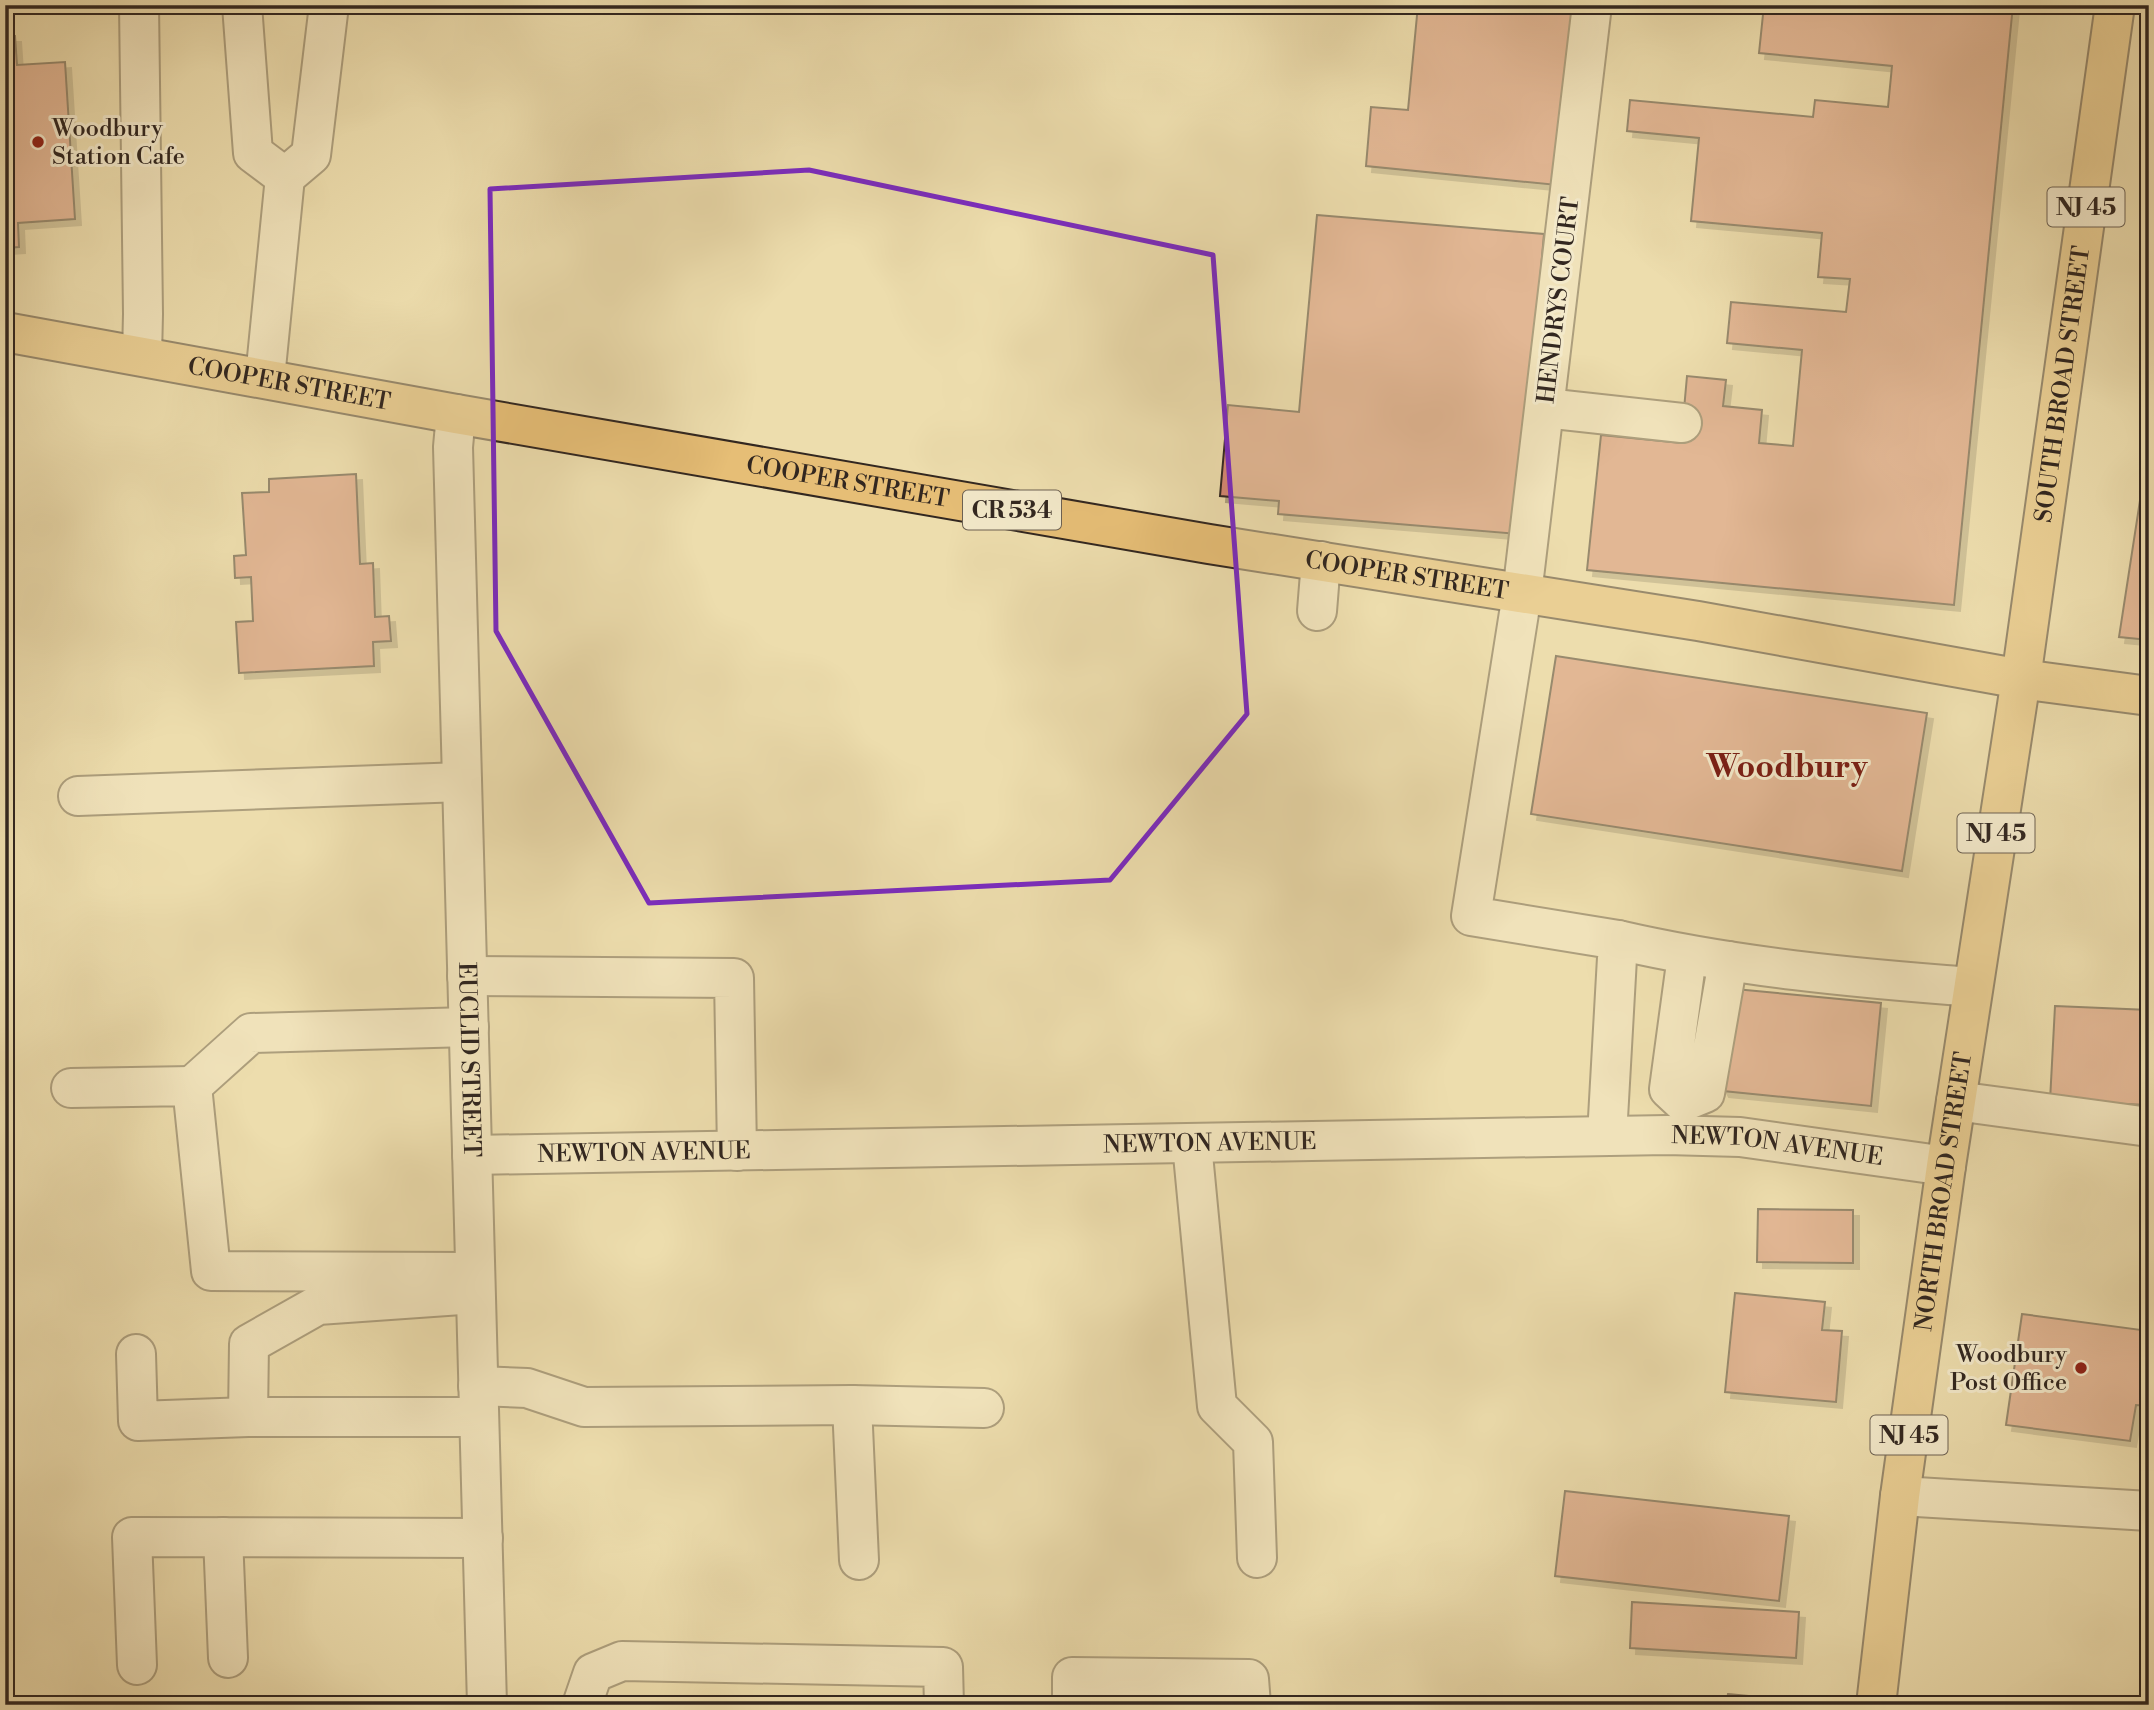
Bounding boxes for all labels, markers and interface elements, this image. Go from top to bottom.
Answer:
place label: Woodbury Station Cafe [51,114,185,172]
marker: Woodbury Station Cafe [30,134,46,150]
road number: NJ 45 [2048,188,2124,227]
street label: HENDRYS COURT [1531,195,1587,405]
street label: SOUTH BROAD STREET [2029,244,2097,525]
street label: COOPER STREET [185,352,393,418]
street label: COOPER STREET [744,450,951,515]
road number: CR 534 [963,490,1061,530]
street label: COOPER STREET [1303,545,1511,607]
district label: Woodbury [1706,747,1868,787]
road number: NJ 45 [1958,814,2035,852]
street label: EUCLID STREET [451,962,486,1158]
street label: NORTH BROAD STREET [1909,1050,1979,1333]
street label: NEWTON AVENUE [1671,1121,1885,1173]
street label: NEWTON AVENUE [1103,1127,1317,1160]
street label: NEWTON AVENUE [537,1136,751,1170]
place label: Woodbury Post Office [1950,1340,2067,1398]
marker: Woodbury Post Office [2073,1360,2089,1376]
road number: NJ 45 [1870,1416,1948,1454]

